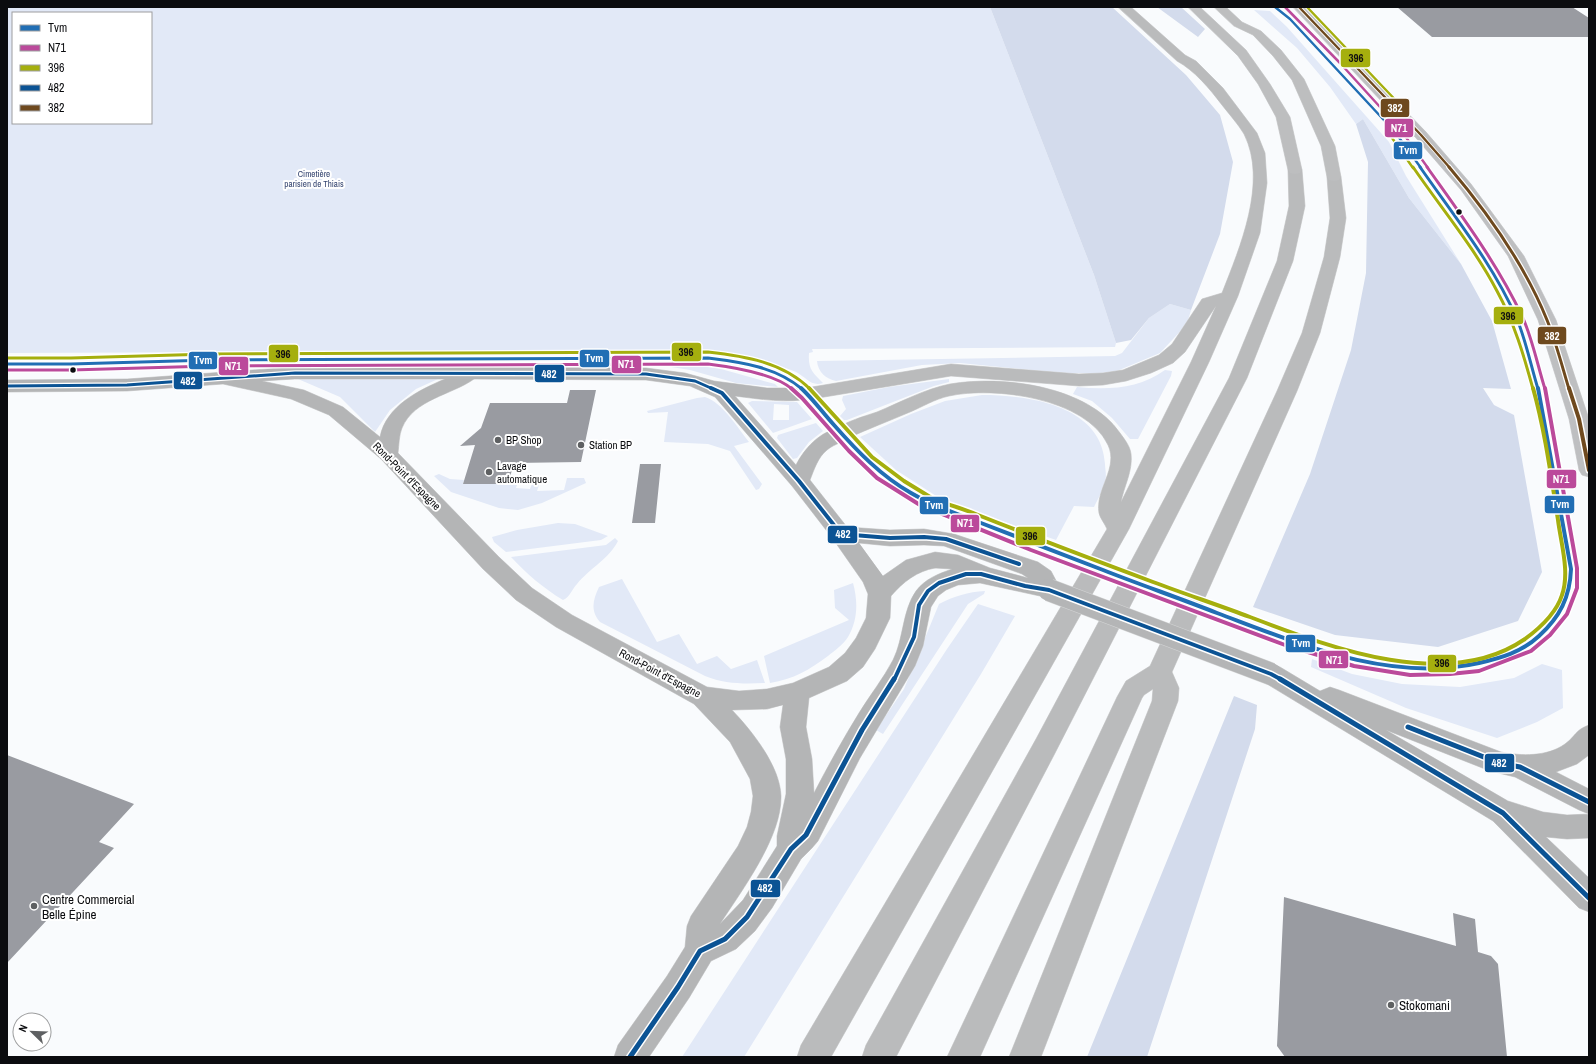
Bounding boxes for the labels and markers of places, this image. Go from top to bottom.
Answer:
unlabelled marker [1454,207,1464,217]
unlabelled marker [68,365,78,375]
place label: BP Shop [506,433,541,447]
marker: BP Shop [493,435,503,445]
place label: Station BP [589,438,632,452]
marker: Station BP [576,440,586,450]
place label: Lavage automatique [497,459,547,486]
marker: Lavage automatique [484,467,494,477]
place label: Centre Commercial Belle Épine [42,891,134,923]
marker: Centre Commercial Belle Épine [29,901,39,911]
place label: Stokomani [1399,997,1450,1014]
marker: Stokomani [1386,1000,1396,1010]

